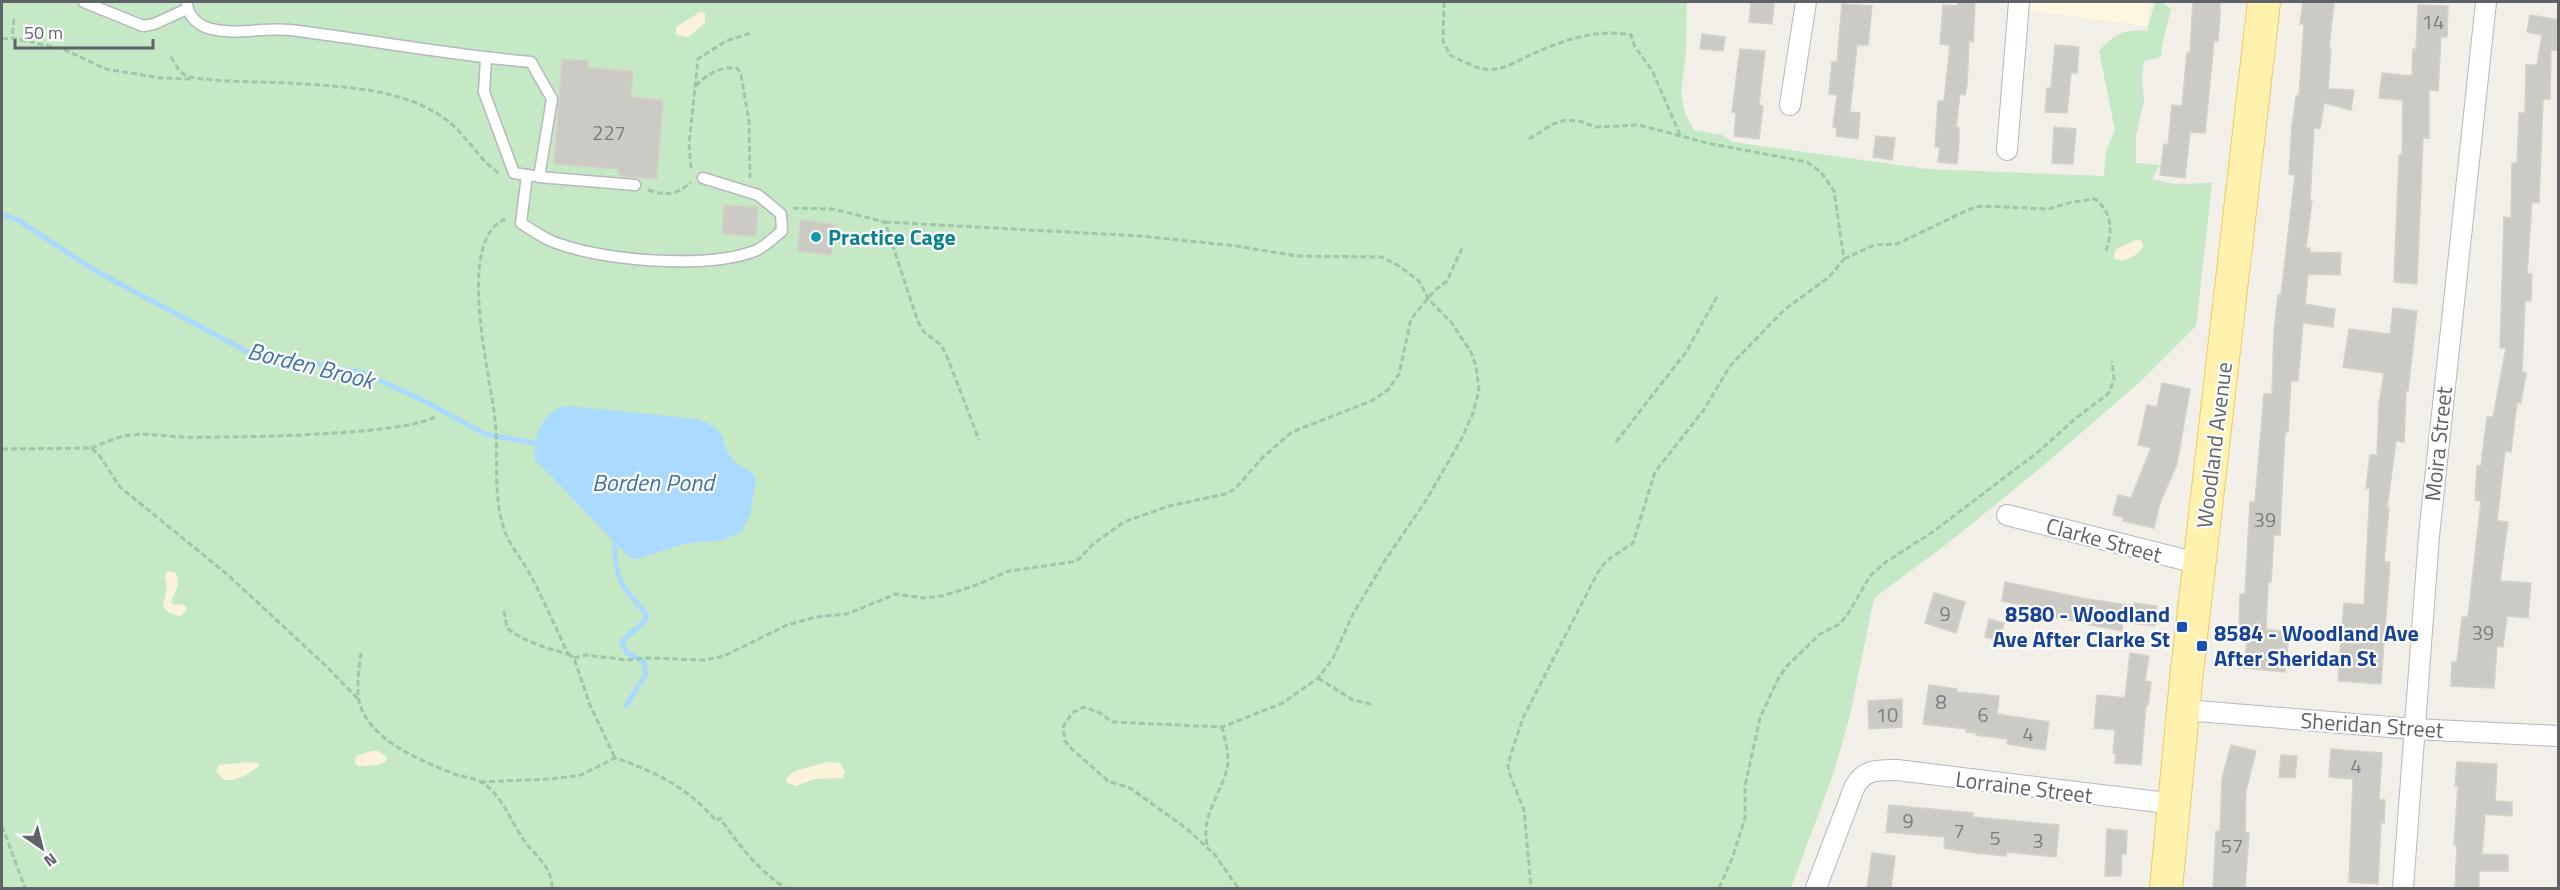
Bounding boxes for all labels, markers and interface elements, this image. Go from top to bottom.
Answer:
house number: 14 [2422,6,2444,37]
scale bar [15,12,153,50]
text: 50 m [24,19,63,46]
house number: 227 [592,117,626,148]
place label: Practice Cage [828,220,956,254]
marker: Practice Cage [809,230,823,244]
water label: Borden Brook [244,332,381,399]
street label: Woodland Avenue [2187,360,2241,530]
street label: Moira Street [2415,385,2461,503]
water label: Borden Pond [592,464,717,500]
house number: 39 [2254,504,2276,535]
street label: Clarke Street [2042,508,2166,572]
place label: 8580 - Woodland Ave After Clarke St [1993,597,2170,656]
house number: 9 [1939,598,1951,629]
place label: 8584 - Woodland Ave After Sheridan St [2214,616,2419,675]
house number: 39 [2472,617,2494,648]
marker: 8580 - Woodland Ave After Clarke St [2175,620,2189,634]
marker: 8584 - Woodland Ave After Sheridan St [2195,639,2209,653]
house number: 8 [1935,686,1947,717]
house number: 10 [1876,699,1898,730]
house number: 6 [1977,699,1989,730]
street label: Sheridan Street [2299,703,2445,747]
house number: 4 [2022,718,2034,749]
house number: 4 [2350,750,2362,781]
street label: Lorraine Street [1954,762,2095,812]
house number: 9 [1902,805,1914,836]
house number: 7 [1953,815,1965,846]
north arrow [12,818,72,878]
house number: 5 [1989,822,2001,853]
house number: 3 [2032,825,2044,856]
house number: 57 [2221,830,2243,861]
text: N [39,847,62,873]

